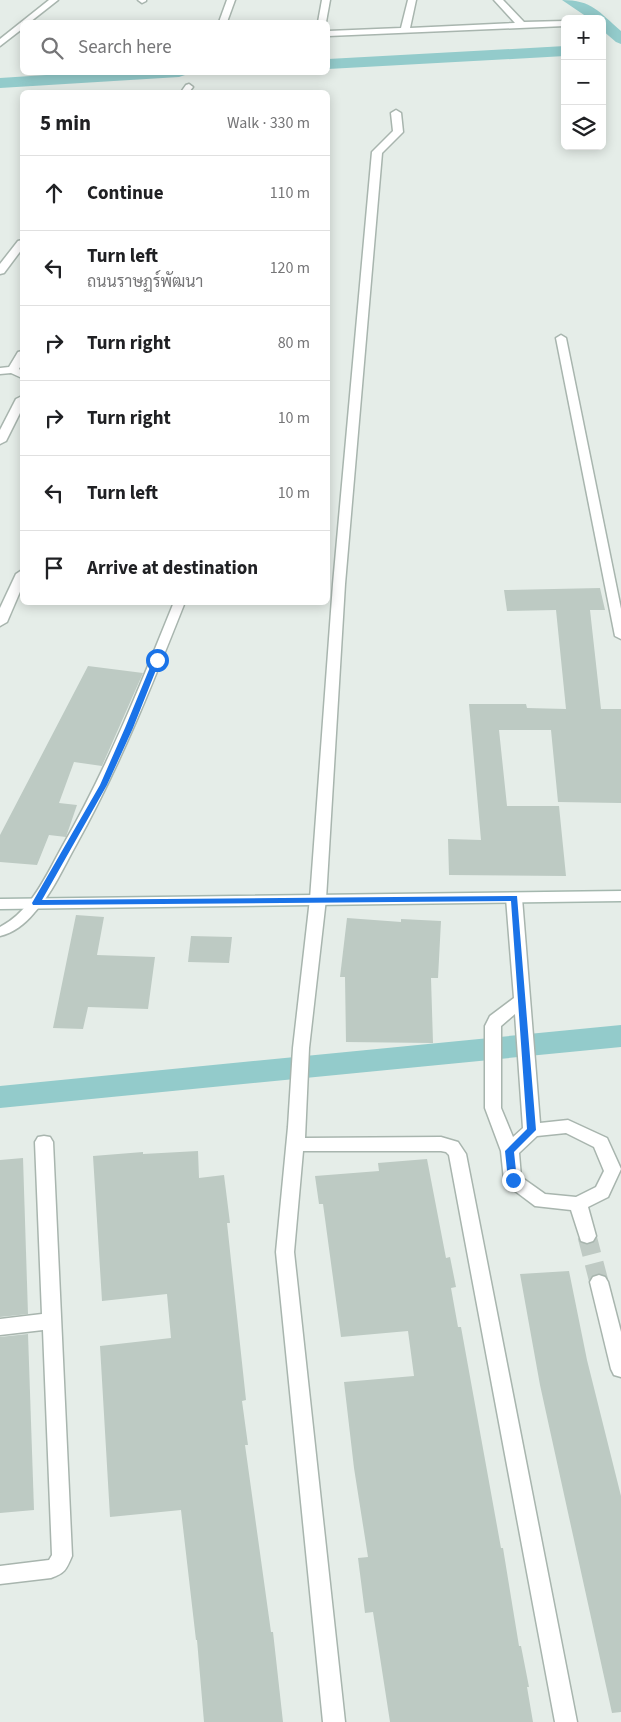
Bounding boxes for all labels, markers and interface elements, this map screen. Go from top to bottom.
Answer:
map controls [561,15,606,150]
button: + [561,15,606,60]
search box [20,20,330,75]
icon: search [38,34,66,62]
text: Search here [78,34,172,61]
button: − [561,60,606,105]
button: layers [561,105,606,150]
text: 5 min [40,108,91,138]
text: Walk · 330 m [227,112,310,134]
icon: ahead [40,179,68,207]
text: Continue [87,180,164,207]
text: 110 m [270,182,310,204]
text: Turn left [87,243,158,270]
icon: left [40,254,68,282]
text: 120 m [270,257,310,279]
text: ถนนราษฏร์พัฒนา [87,271,203,293]
icon: right [40,329,68,357]
text: Turn right [87,330,171,357]
text: 80 m [278,332,310,354]
icon: right [40,404,68,432]
text: Turn right [87,405,171,432]
text: 10 m [278,407,310,429]
icon: left [40,479,68,507]
text: Turn left [87,480,158,507]
text: 10 m [278,482,310,504]
icon: arrive [40,554,68,582]
text: Arrive at destination [87,555,258,582]
route start [146,649,169,672]
route end [502,1169,525,1192]

